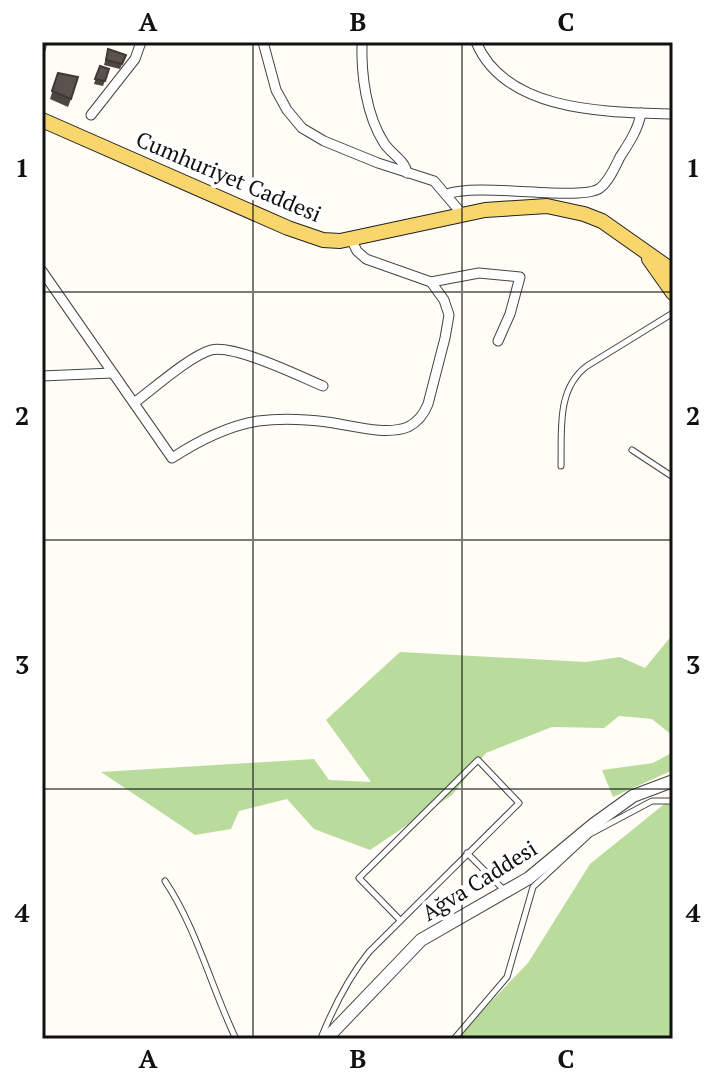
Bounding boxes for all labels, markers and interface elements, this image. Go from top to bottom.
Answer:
text: A [139,4,158,38]
text: B [350,4,366,38]
text: C [558,4,574,38]
street label: Cumhuriyet Caddesi [132,124,326,228]
text: 1 [15,150,29,184]
text: 1 [686,150,700,184]
text: 2 [15,398,29,432]
text: 2 [686,398,700,432]
text: 3 [15,647,29,681]
text: 3 [686,647,700,681]
street label: Ağva Caddesi [416,833,542,927]
text: 4 [15,895,30,929]
text: 4 [686,895,701,929]
text: A [139,1041,158,1075]
text: B [350,1041,366,1075]
text: C [558,1041,574,1075]

